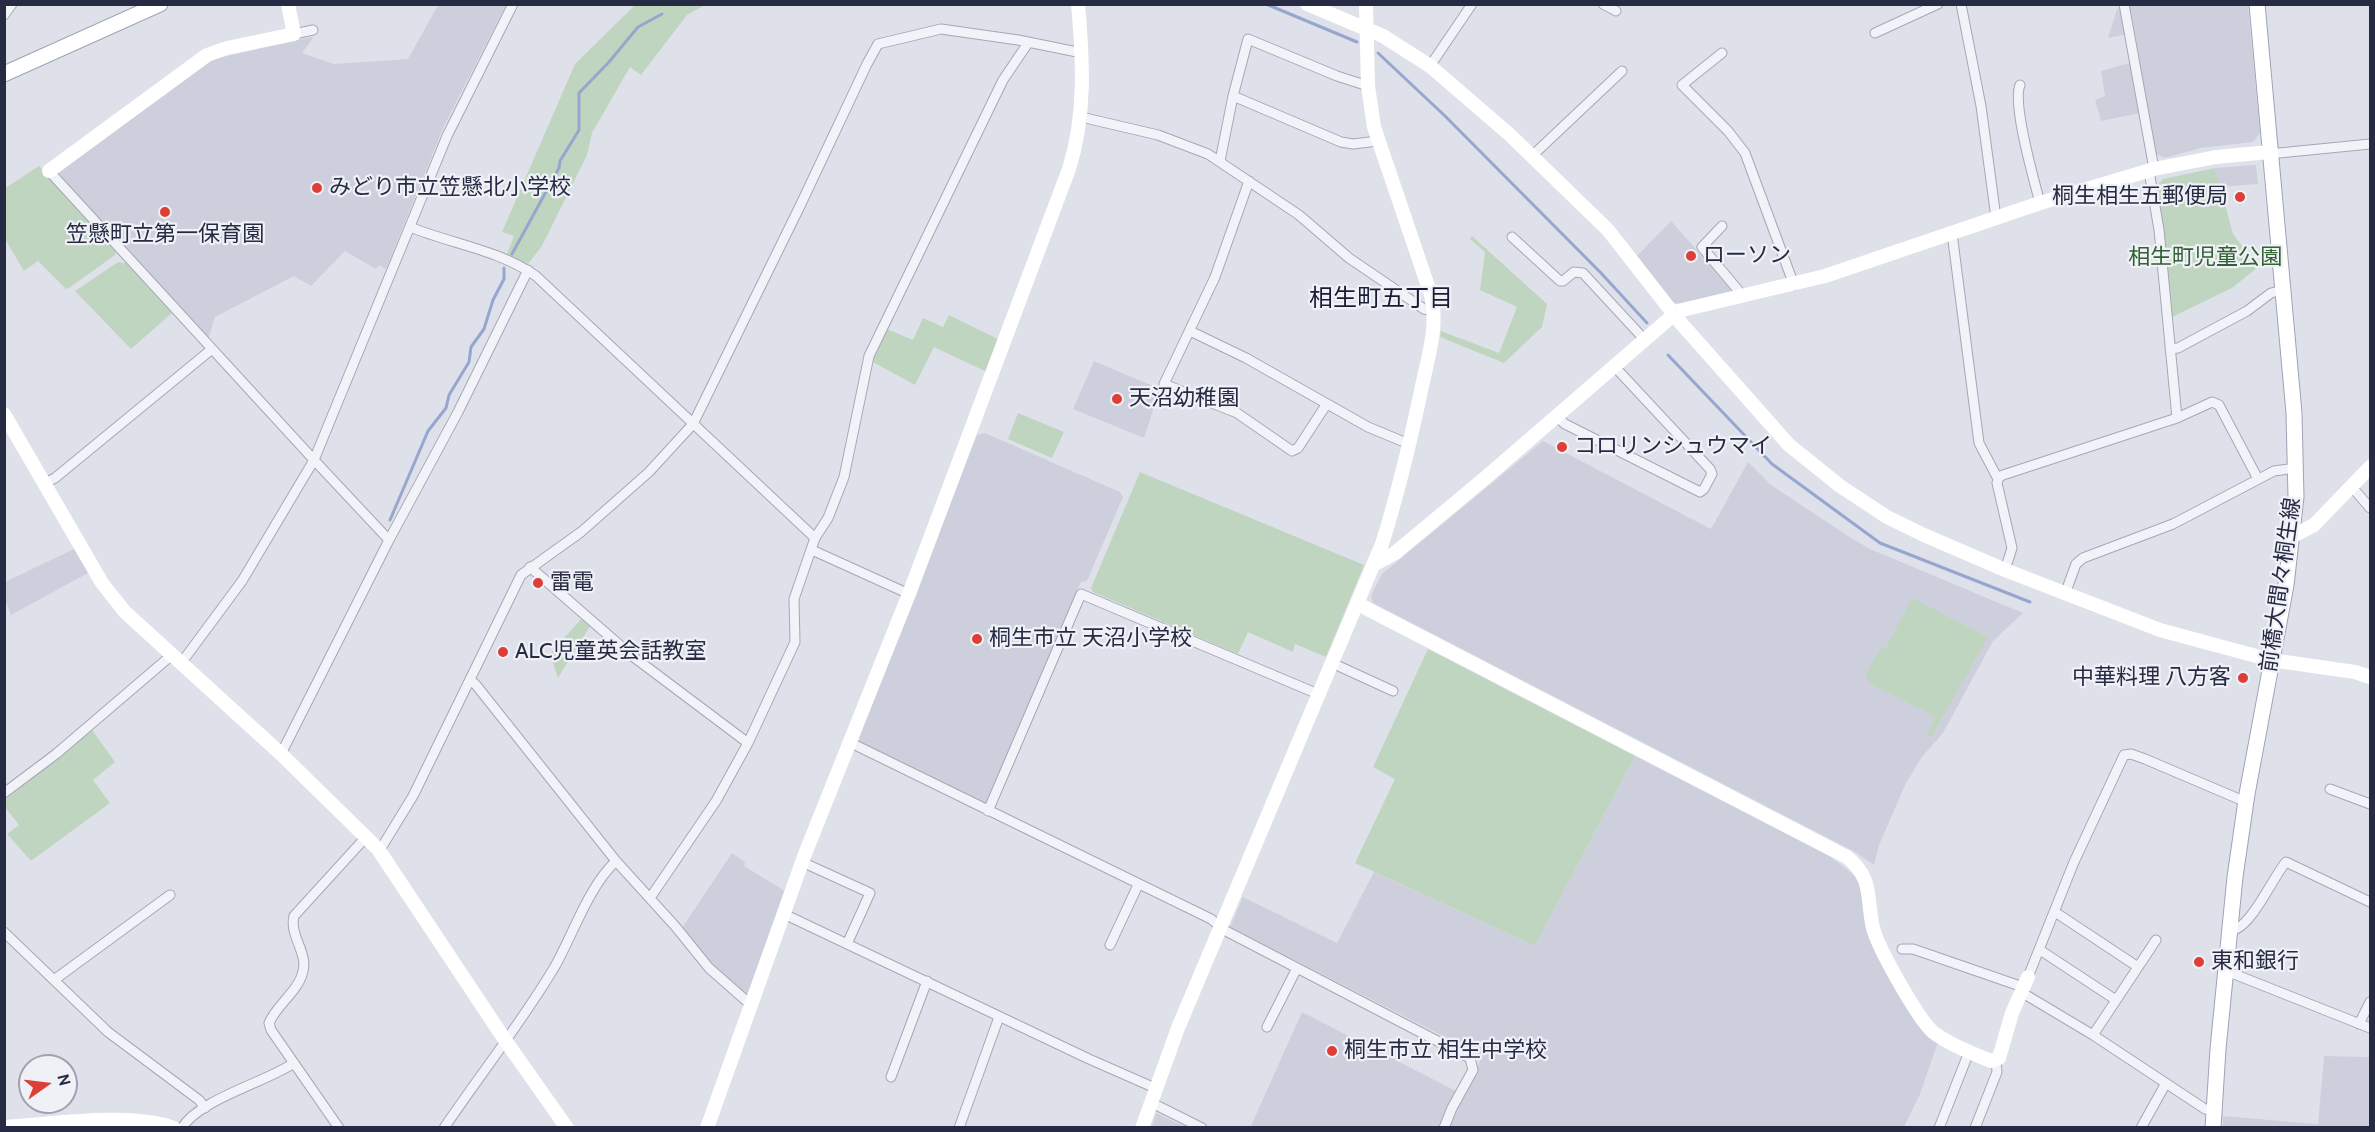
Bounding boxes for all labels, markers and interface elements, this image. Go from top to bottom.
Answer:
place label: みどり市立笠懸北小学校 [329,175,571,201]
marker: みどり市立笠懸北小学校 [310,181,324,195]
place label: 桐生相生五郵便局 [2052,184,2228,210]
marker: 桐生相生五郵便局 [2233,190,2247,204]
marker: 笠懸町立第一保育園 [158,205,172,219]
place label: 笠懸町立第一保育園 [66,222,264,248]
place label: ローソン [1703,243,1791,269]
park label: 相生町児童公園 [2128,245,2282,271]
marker: ローソン [1684,249,1698,263]
district label: 相生町五丁目 [1309,285,1453,313]
place label: 天沼幼稚園 [1129,386,1239,412]
marker: 天沼幼稚園 [1110,392,1124,406]
place label: コロリンシュウマイ [1574,434,1772,460]
marker: コロリンシュウマイ [1555,440,1569,454]
street label: 前橋大間々桐生線 [2256,496,2306,674]
place label: 雷電 [550,570,594,596]
marker: 雷電 [531,576,545,590]
place label: 桐生市立 天沼小学校 [989,626,1192,652]
marker: 桐生市立 天沼小学校 [970,632,984,646]
place label: ALC児童英会話教室 [515,639,707,665]
marker: ALC児童英会話教室 [496,645,510,659]
place label: 中華料理 八方客 [2072,665,2231,691]
marker: 中華料理 八方客 [2236,671,2250,685]
place label: 東和銀行 [2211,949,2299,975]
marker: 東和銀行 [2192,955,2206,969]
place label: 桐生市立 相生中学校 [1344,1038,1547,1064]
marker: 桐生市立 相生中学校 [1325,1044,1339,1058]
north arrow [18,1054,78,1114]
text: N [53,1072,75,1088]

